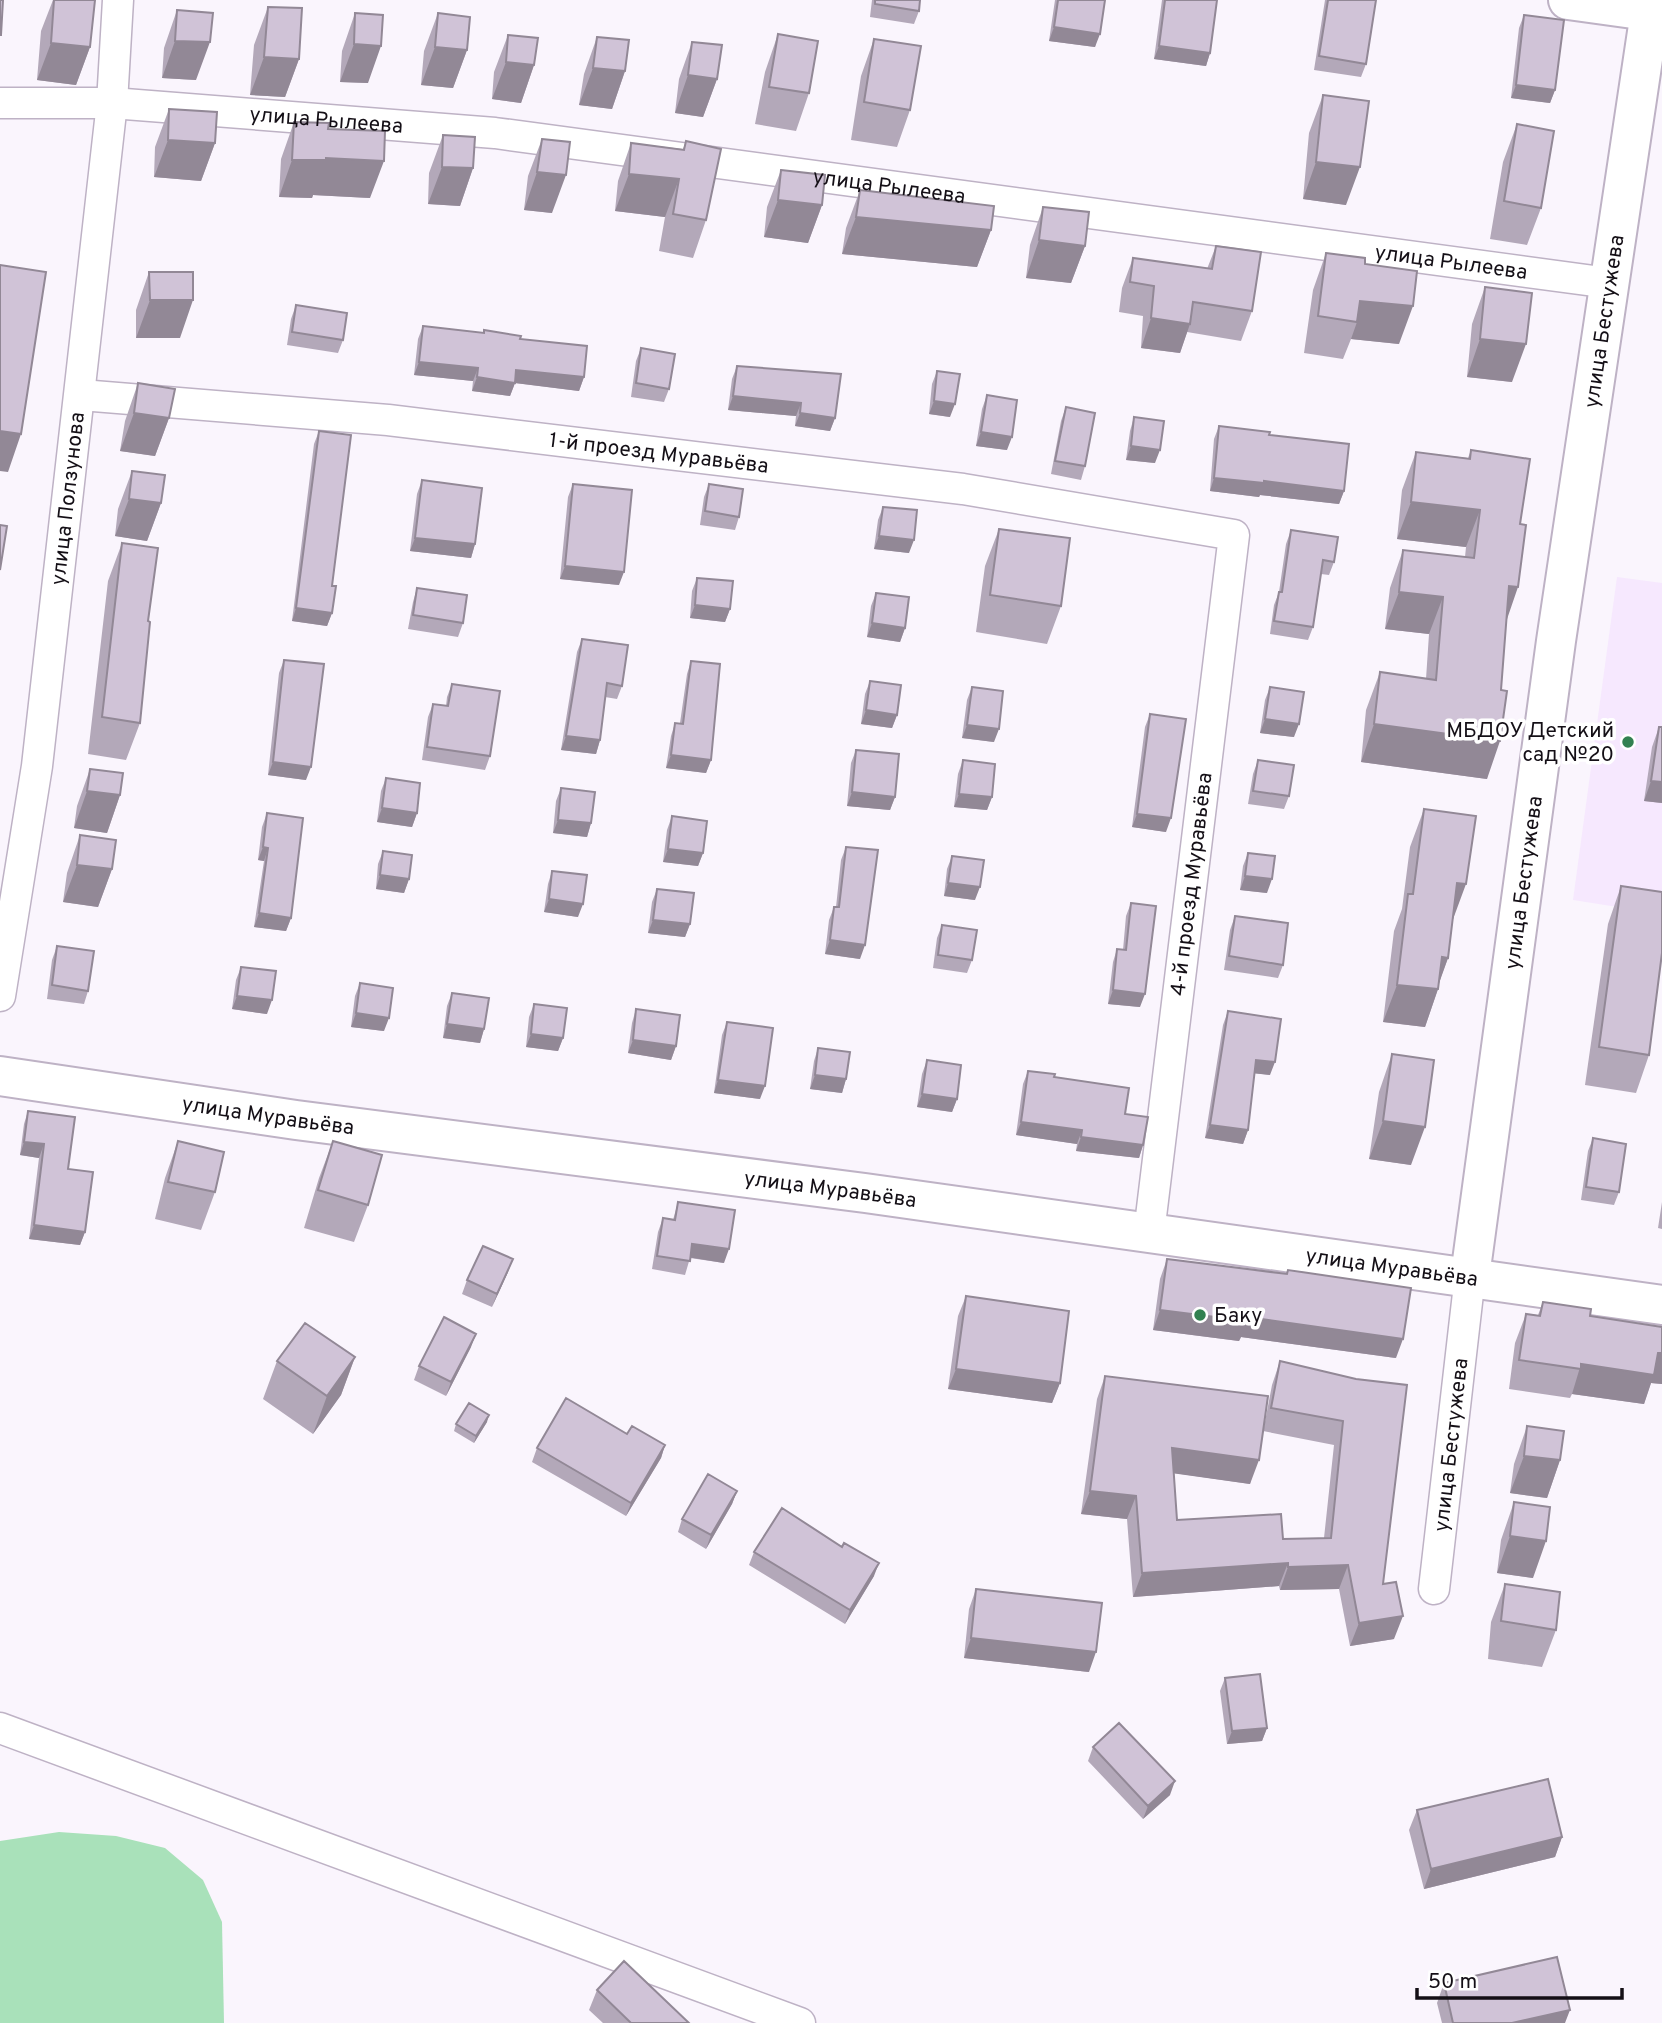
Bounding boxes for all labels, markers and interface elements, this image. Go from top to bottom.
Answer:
street label: улица Рылеева [248,102,404,141]
street label: улица Рылеева [811,164,967,211]
street label: улица Бестужева [1579,233,1632,410]
street label: улица Рылеева [1373,240,1529,287]
street label: улица Ползунова [46,411,92,587]
street label: 1-й проезд Муравьёва [548,428,770,481]
place label: МБДОУ Детский сад №20 [1446,718,1614,769]
marker: МБДОУ Детский сад №20 [1620,734,1636,750]
street label: 4-й проезд Муравьёва [1165,771,1220,997]
street label: улица Бестужева [1500,794,1550,971]
street label: улица Муравьёва [180,1091,356,1142]
street label: улица Муравьёва [742,1166,918,1215]
street label: улица Муравьёва [1304,1243,1480,1294]
place label: Баку [1214,1303,1262,1330]
marker: Баку [1192,1307,1208,1323]
street label: улица Бестужева [1429,1357,1475,1534]
scale bar [1417,1956,1622,2000]
text: 50 m [1428,1969,1477,1996]

